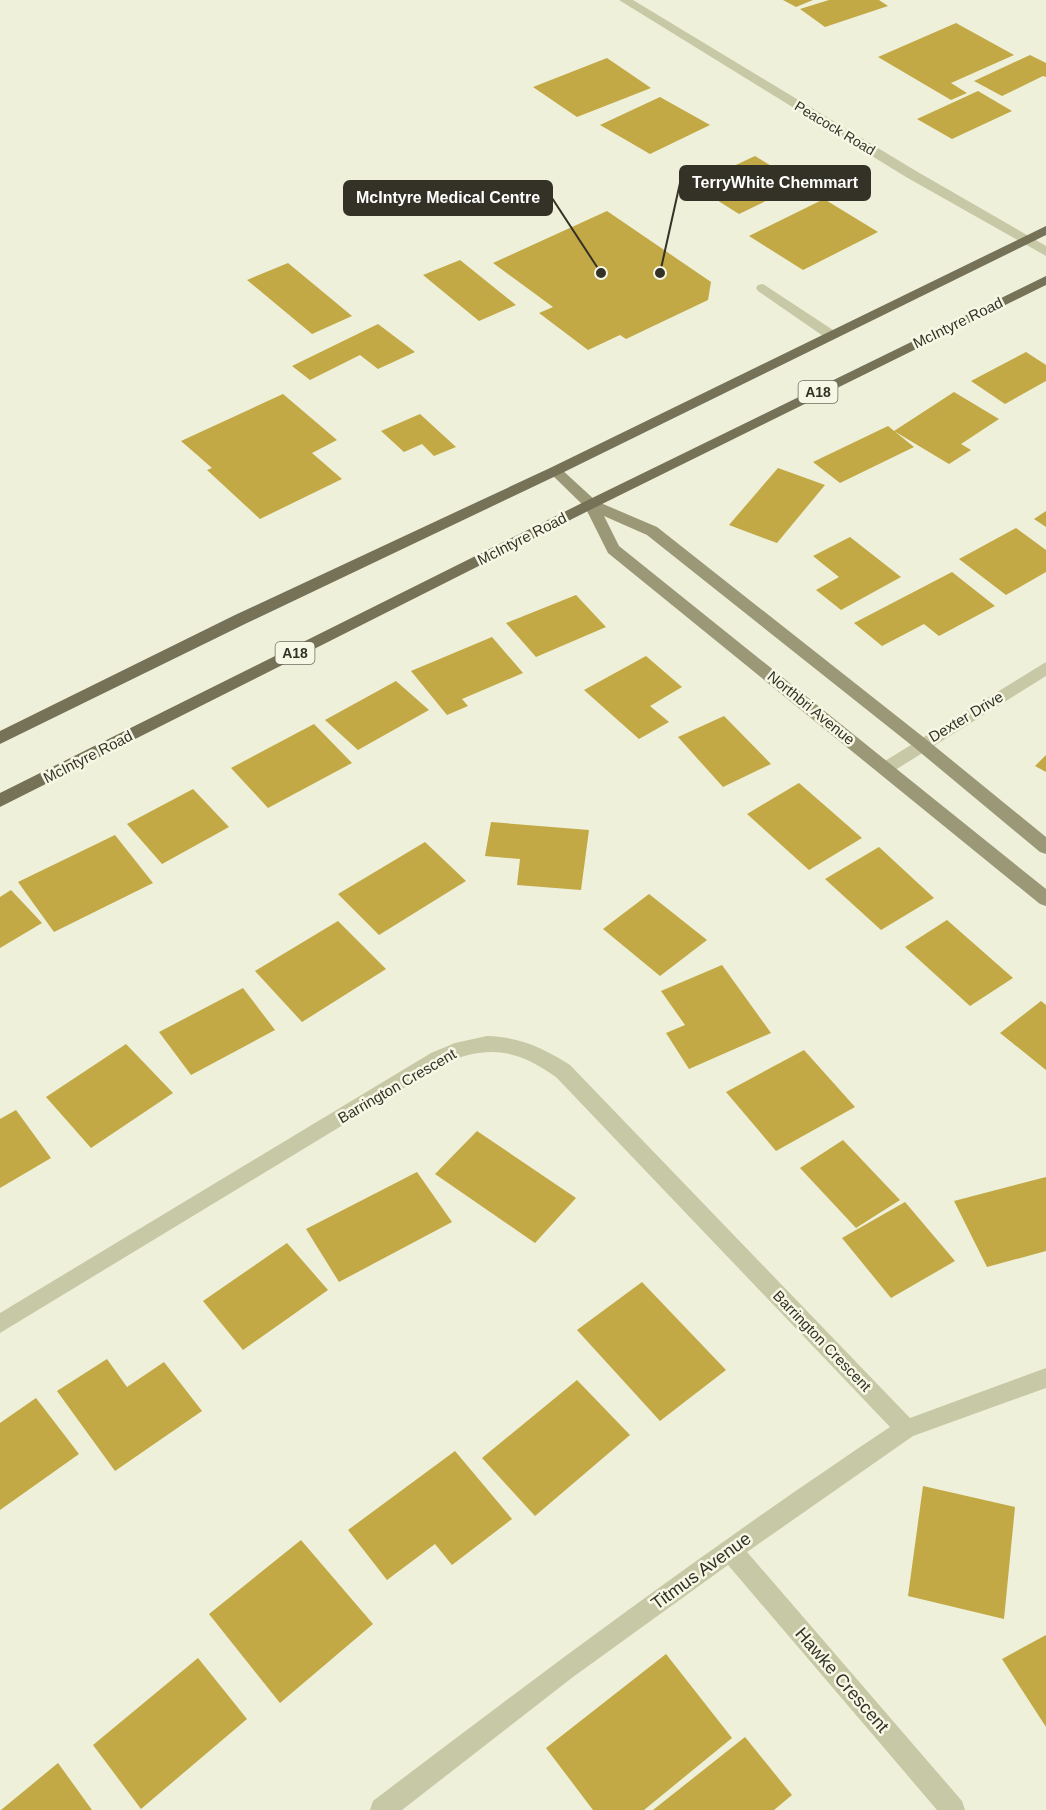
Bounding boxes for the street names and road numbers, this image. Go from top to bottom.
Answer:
street label: Peacock Road [792,98,878,158]
street label: McIntyre Road [910,294,1005,352]
road number: A18 [798,381,838,403]
street label: McIntyre Road [474,509,569,568]
road number: A18 [276,642,314,664]
street label: Northbri Avenue [764,667,858,748]
street label: Dexter Drive [926,688,1006,745]
street label: McIntyre Road [40,727,135,786]
street label: Barrington Crescent [335,1044,459,1126]
street label: Barrington Crescent [770,1287,875,1395]
street label: Titmus Avenue [647,1528,755,1614]
street label: Hawke Crescent [791,1624,893,1736]

